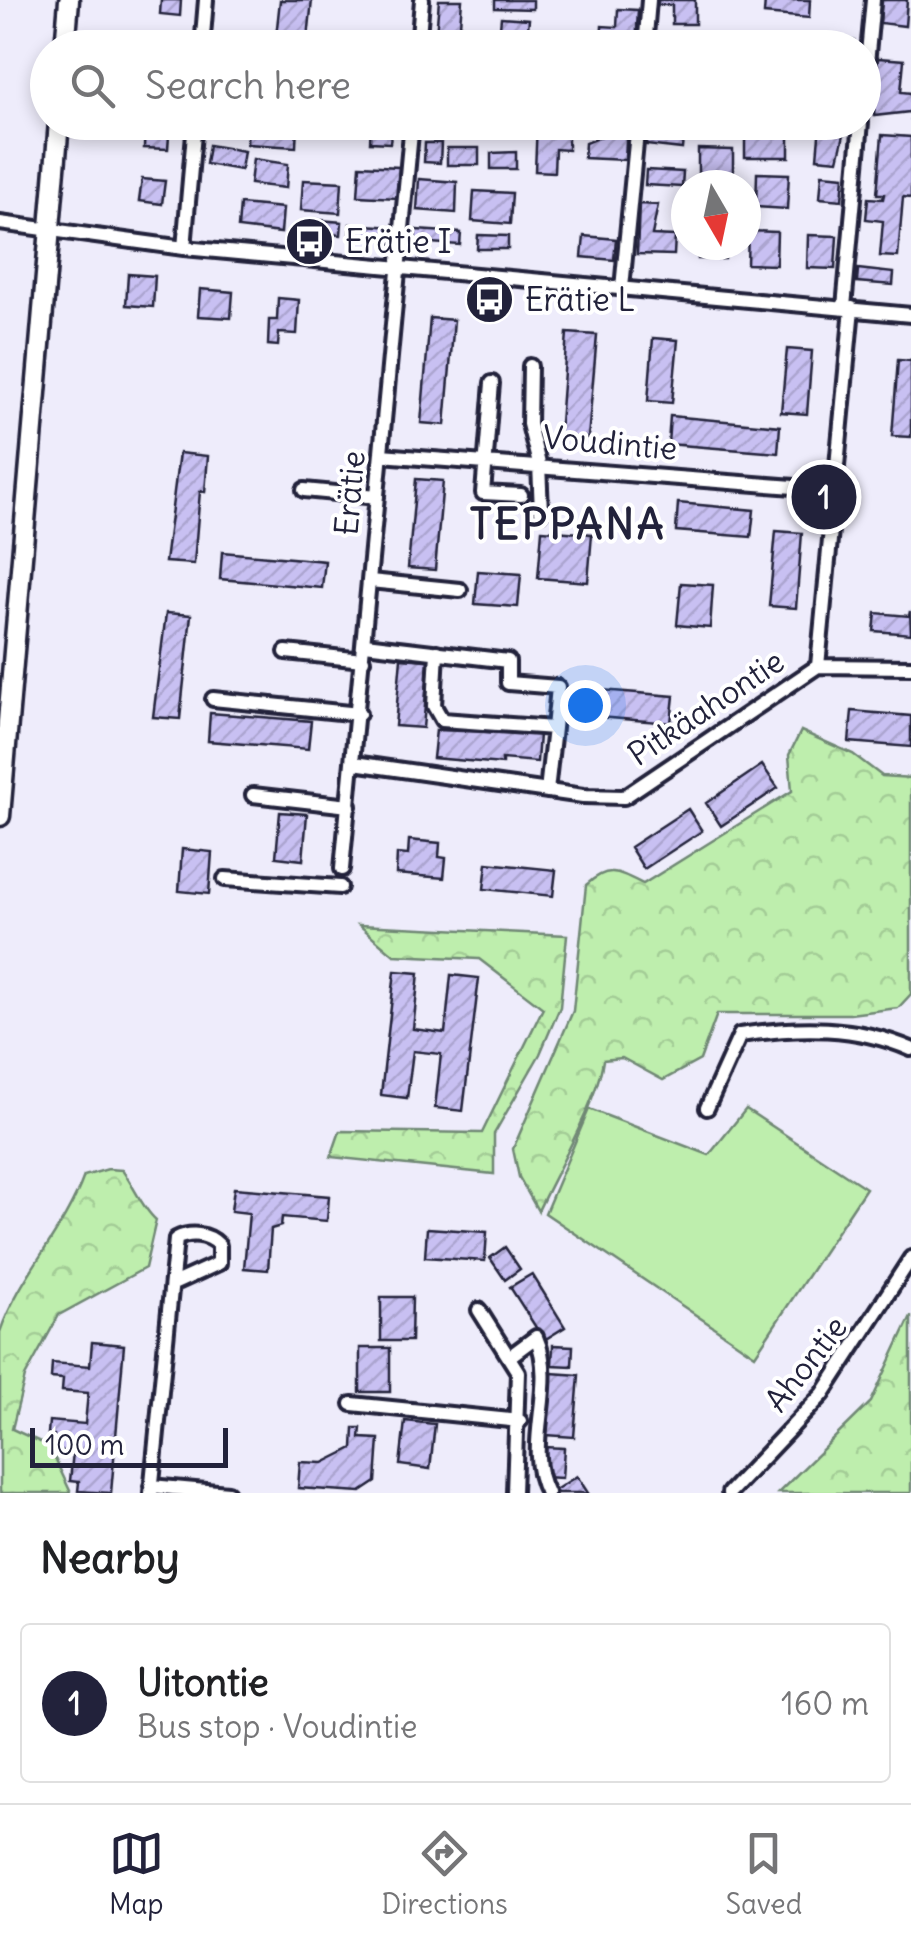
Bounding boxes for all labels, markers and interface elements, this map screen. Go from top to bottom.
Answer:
search box [30,30,881,140]
icon: search [65,58,120,113]
text: Search here [145,62,351,109]
north arrow [671,170,761,260]
bus stop icon: Erätie I [284,216,336,268]
place label: Erätie I [345,221,451,262]
bus stop icon: Erätie L [464,274,516,326]
place label: Erätie L [525,279,635,320]
street label: Voudintie [541,416,679,469]
street label: Erätie [325,449,374,537]
pin: 1 [792,460,856,534]
district label: TEPPANA [470,498,666,550]
street label: Pitkäahontie [620,640,792,775]
your location [560,680,611,731]
street label: Ahontie [755,1308,856,1420]
scale bar [30,1423,228,1468]
text: 100 m [45,1427,124,1463]
text: Nearby [40,1532,179,1584]
text: Uitontie [137,1659,269,1706]
text: 1 [68,1683,81,1724]
text: 160 m [781,1683,869,1724]
text: Bus stop · Voudintie [137,1706,417,1747]
tab: Map [109,1826,164,1922]
tab: Directions [381,1826,508,1922]
tab: Saved [725,1826,802,1922]

